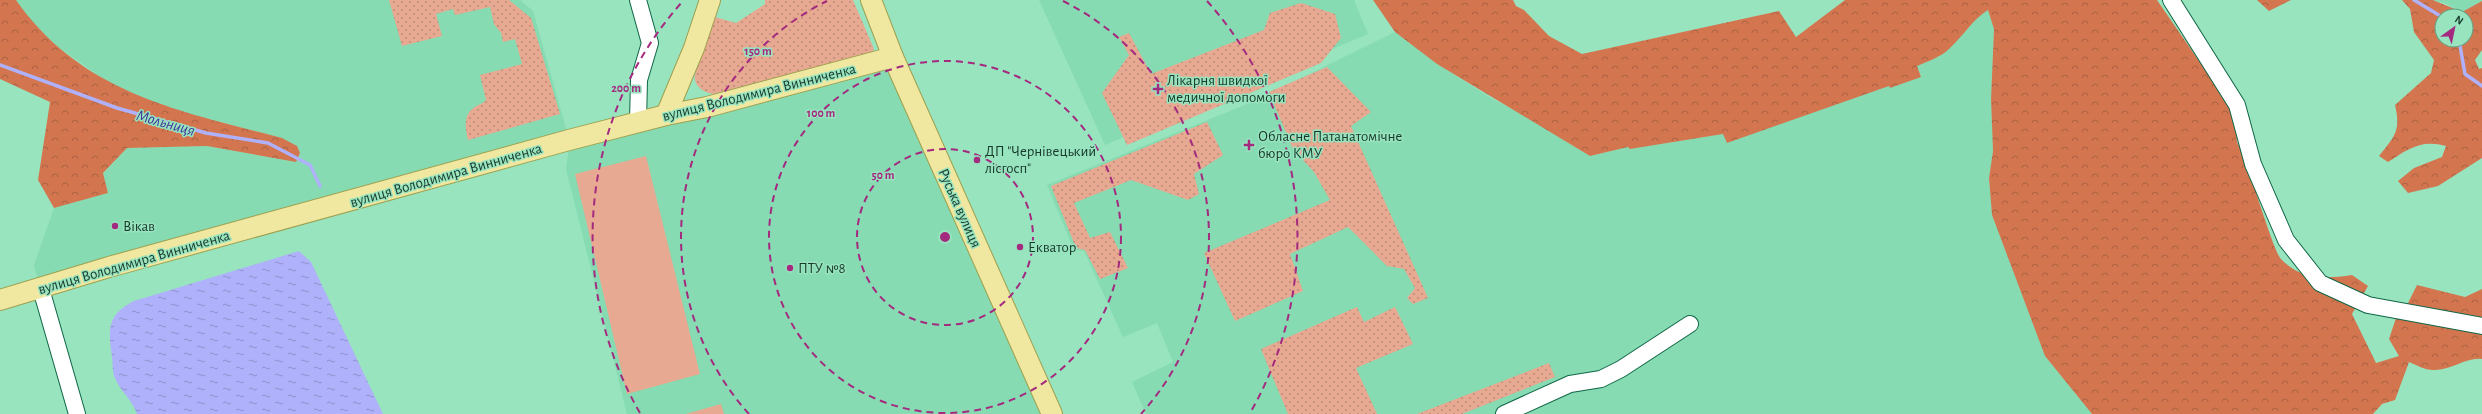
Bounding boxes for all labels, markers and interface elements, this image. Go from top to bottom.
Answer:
north arrow [2434,8,2474,48]
text: N [2453,13,2465,27]
text: 150 m [744,45,772,57]
street label: вулиця Володимира Винниченка [661,61,858,124]
place label: Лікарня швидкої медичної допомоги [1167,73,1286,105]
text: 200 m [611,82,641,94]
marker: Лікарня швидкої медичної допомоги [1152,83,1164,95]
water label: Мольниця [135,107,197,139]
text: 100 m [807,107,835,119]
place label: Обласне Патанатомічне бюро КМУ [1258,129,1403,161]
marker: Обласне Патанатомічне бюро КМУ [1243,139,1255,151]
street label: вулиця Володимира Винниченка [349,141,544,210]
place label: ДП "Чернівецький лісгосп" [985,144,1096,176]
marker: ДП "Чернівецький лісгосп" [972,155,982,165]
street label: Руська вулиця [935,166,984,250]
text: 50 m [872,169,895,181]
place label: Вікав [123,219,155,234]
marker: Вікав [110,221,120,231]
street label: вулиця Володимира Винниченка [37,228,232,297]
centre of rings [938,230,952,244]
place label: Екватор [1028,240,1077,255]
marker: Екватор [1015,242,1025,252]
place label: ПТУ №8 [798,261,846,276]
marker: ПТУ №8 [785,263,795,273]

